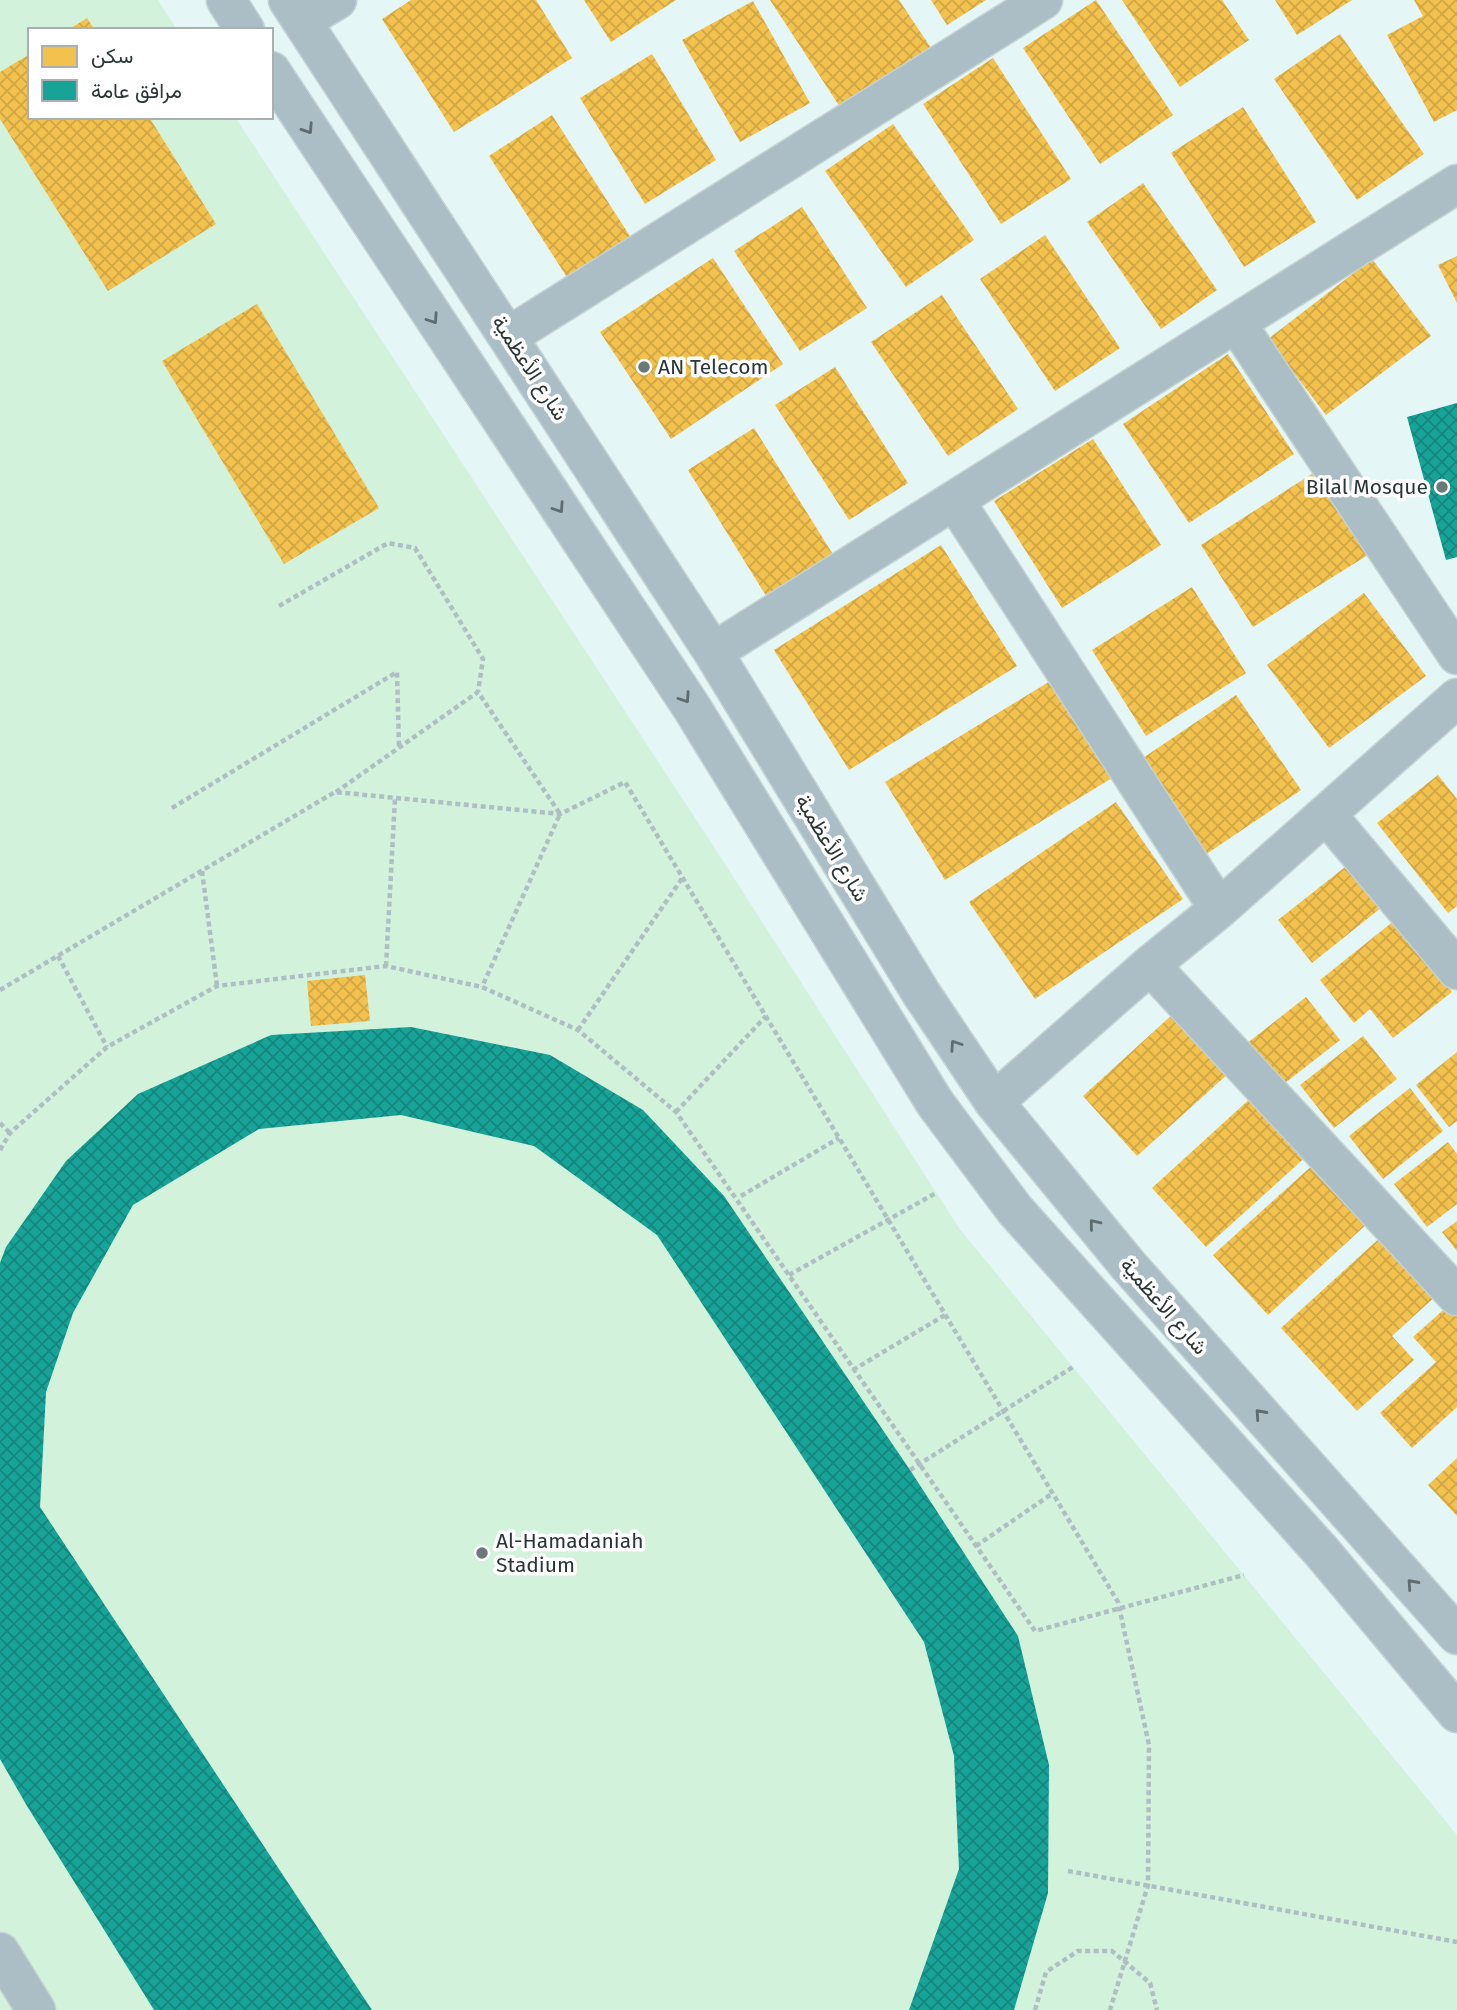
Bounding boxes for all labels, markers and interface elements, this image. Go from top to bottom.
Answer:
legend [28,28,273,119]
text: سكن [91,43,133,69]
text: مرافق عامة [91,78,182,104]
one-way arrow [300,121,313,134]
street label: شارع الأعظمية [486,310,574,426]
one-way arrow [425,311,438,324]
place label: AN Telecom [658,354,768,380]
marker: AN Telecom [636,359,652,375]
place label: Bilal Mosque [1306,474,1428,500]
marker: Bilal Mosque [1434,479,1450,495]
one-way arrow [551,500,563,513]
one-way arrow [677,690,690,703]
street label: شارع الأعظمية [789,790,874,907]
one-way arrow [950,1039,963,1052]
one-way arrow [1090,1220,1102,1233]
street label: شارع الأعظمية [1114,1252,1213,1361]
one-way arrow [1256,1409,1268,1422]
place label: Al-Hamadaniah Stadium [496,1528,644,1578]
marker: Al-Hamadaniah Stadium [474,1545,490,1561]
one-way arrow [1407,1579,1420,1592]

